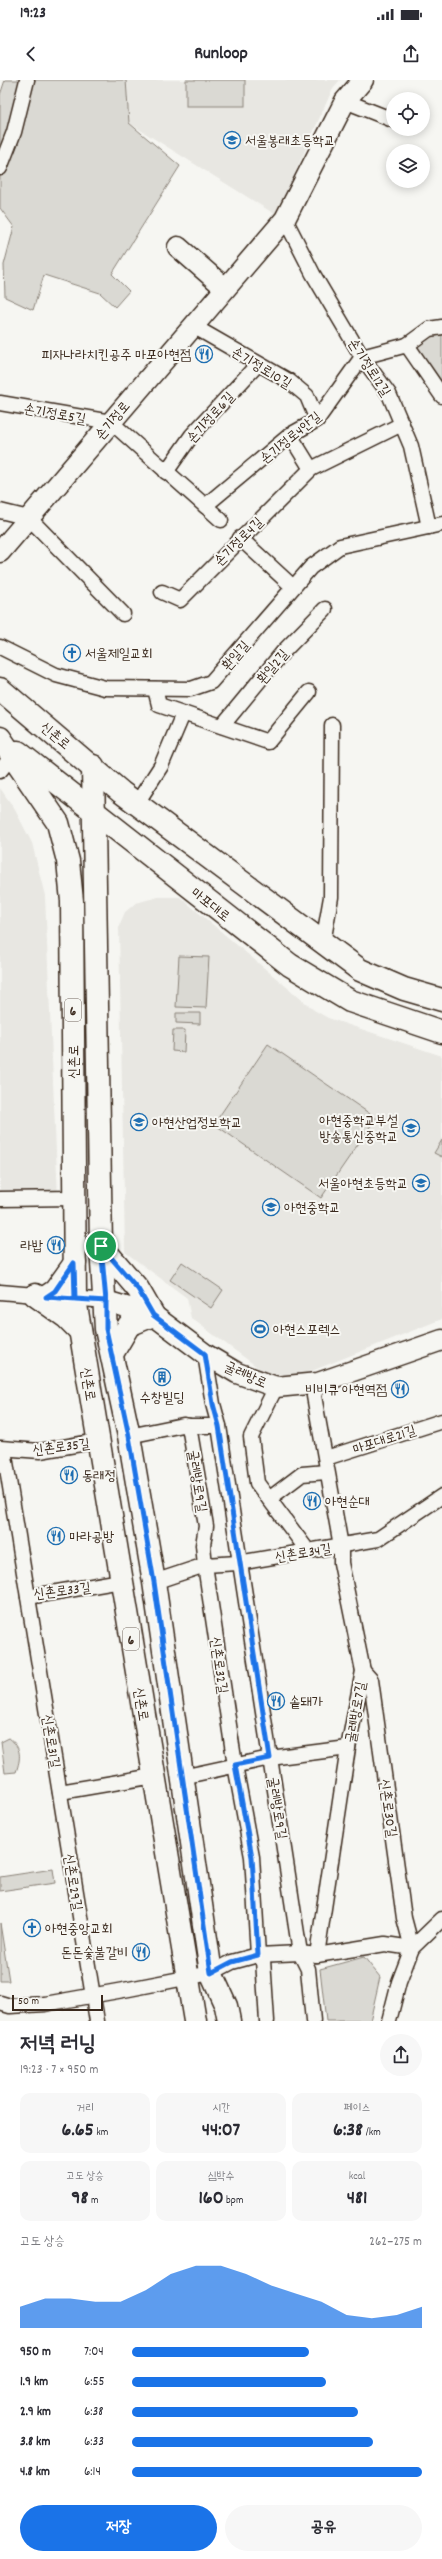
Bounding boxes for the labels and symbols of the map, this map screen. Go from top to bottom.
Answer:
school or university icon: 서울봉래초등학교 [222,130,242,150]
place label: 서울봉래초등학교 [245,132,335,152]
street label: 손기정로12길 [342,335,395,402]
street label: 손기정로10길 [227,343,295,395]
restaurant icon: 피자나라치킨공주 마포아현점 [194,344,214,364]
place label: 피자나라치킨공주 마포아현점 [41,346,191,366]
street label: 손기정로6길 [183,388,241,449]
street label: 손기정로 [91,398,136,445]
street label: 손기정로5길 [22,400,88,430]
street label: 손기정로4안길 [256,407,327,469]
street label: 손기정로4길 [210,513,269,571]
street label: 환일길 [218,636,256,676]
church icon: 서울제일교회 [62,643,82,663]
place label: 서울제일교회 [85,645,153,665]
street label: 환일2길 [253,645,294,689]
street label: 신촌로 [35,718,74,755]
street label: 마포대로 [186,884,234,927]
road number: 6 [65,999,81,1021]
street label: 신촌로 [65,1045,85,1079]
school or university icon: 아현산업정보학교 [129,1112,149,1132]
place label: 아현중학교부설 방송통신중학교 [319,1112,398,1148]
place label: 아현산업정보학교 [152,1114,242,1134]
school or university icon: 아현중학교부설 방송통신중학교 [401,1118,421,1138]
school or university icon: 서울아현초등학교 [411,1173,431,1193]
place label: 서울아현초등학교 [318,1175,408,1195]
school or university icon: 아현중학교 [261,1197,281,1217]
place label: 아현중학교 [284,1199,340,1219]
pin [84,1229,118,1263]
restaurant icon: 라밥 [46,1235,66,1255]
place label: 라밥 [20,1237,44,1257]
sports icon: 아현스포렉스 [250,1319,270,1339]
place label: 아현스포렉스 [273,1321,341,1341]
street label: 굴레방로 [221,1358,270,1394]
street label: 신촌로 [75,1366,100,1403]
building icon: 수창빌딩 [152,1367,172,1387]
restaurant icon: 비비큐 아현역점 [390,1379,410,1399]
place label: 비비큐 아현역점 [305,1381,387,1401]
place label: 수창빌딩 [139,1389,185,1409]
street label: 마포대로21길 [350,1421,420,1461]
street label: 신촌로35길 [31,1434,92,1461]
street label: 굴레방로9길 [181,1449,211,1515]
restaurant icon: 동래정 [59,1465,79,1485]
place label: 동래정 [82,1467,116,1487]
restaurant icon: 아현순대 [302,1491,322,1511]
place label: 아현순대 [325,1493,370,1513]
restaurant icon: 마라공방 [46,1526,66,1546]
place label: 마라공방 [69,1528,115,1548]
street label: 신촌로34길 [274,1540,334,1568]
street label: 신촌로33길 [32,1578,93,1605]
road number: 6 [123,1628,139,1650]
street label: 신촌로32길 [204,1635,232,1696]
street label: 굴레방로7길 [342,1680,372,1744]
street label: 신촌로 [128,1686,153,1723]
restaurant icon: 솥돼가 [266,1691,286,1711]
place label: 솥돼가 [289,1693,324,1713]
street label: 신촌로31길 [36,1713,64,1770]
street label: 굴레방로9길 [261,1776,291,1842]
street label: 신촌로30길 [373,1778,401,1840]
street label: 신촌로29길 [58,1852,87,1913]
church icon: 아현중앙교회 [22,1918,42,1938]
place label: 아현중앙교회 [45,1920,113,1940]
restaurant icon: 돈돈숯불갈비 [131,1942,151,1962]
place label: 돈돈숯불갈비 [60,1944,128,1964]
scale bar [12,1993,103,2012]

